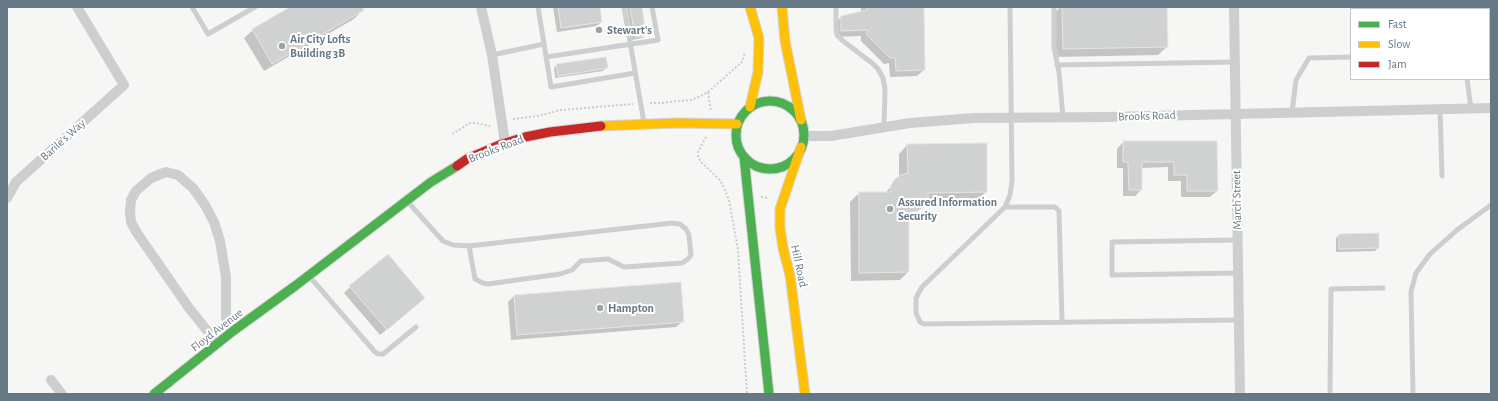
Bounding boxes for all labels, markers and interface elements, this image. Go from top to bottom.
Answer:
legend [1350,8,1490,80]
text: Fast [1388,18,1407,30]
place label: Stewart's [607,23,652,37]
marker: Stewart's [594,25,604,35]
place label: Air City Lofts Building 3B [290,32,350,60]
text: Slow [1388,38,1410,50]
marker: Air City Lofts Building 3B [277,41,287,51]
text: Jam [1388,58,1407,70]
street label: Brooks Road [1118,108,1176,124]
street label: Barile's Way [37,116,89,164]
street label: Brooks Road [466,132,526,166]
street label: March Street [1229,170,1245,230]
place label: Assured Information Security [898,195,997,223]
marker: Assured Information Security [885,204,895,214]
street label: Hill Road [787,244,811,288]
place label: Hampton [608,301,654,315]
marker: Hampton [595,303,605,313]
street label: Floyd Avenue [188,305,246,355]

